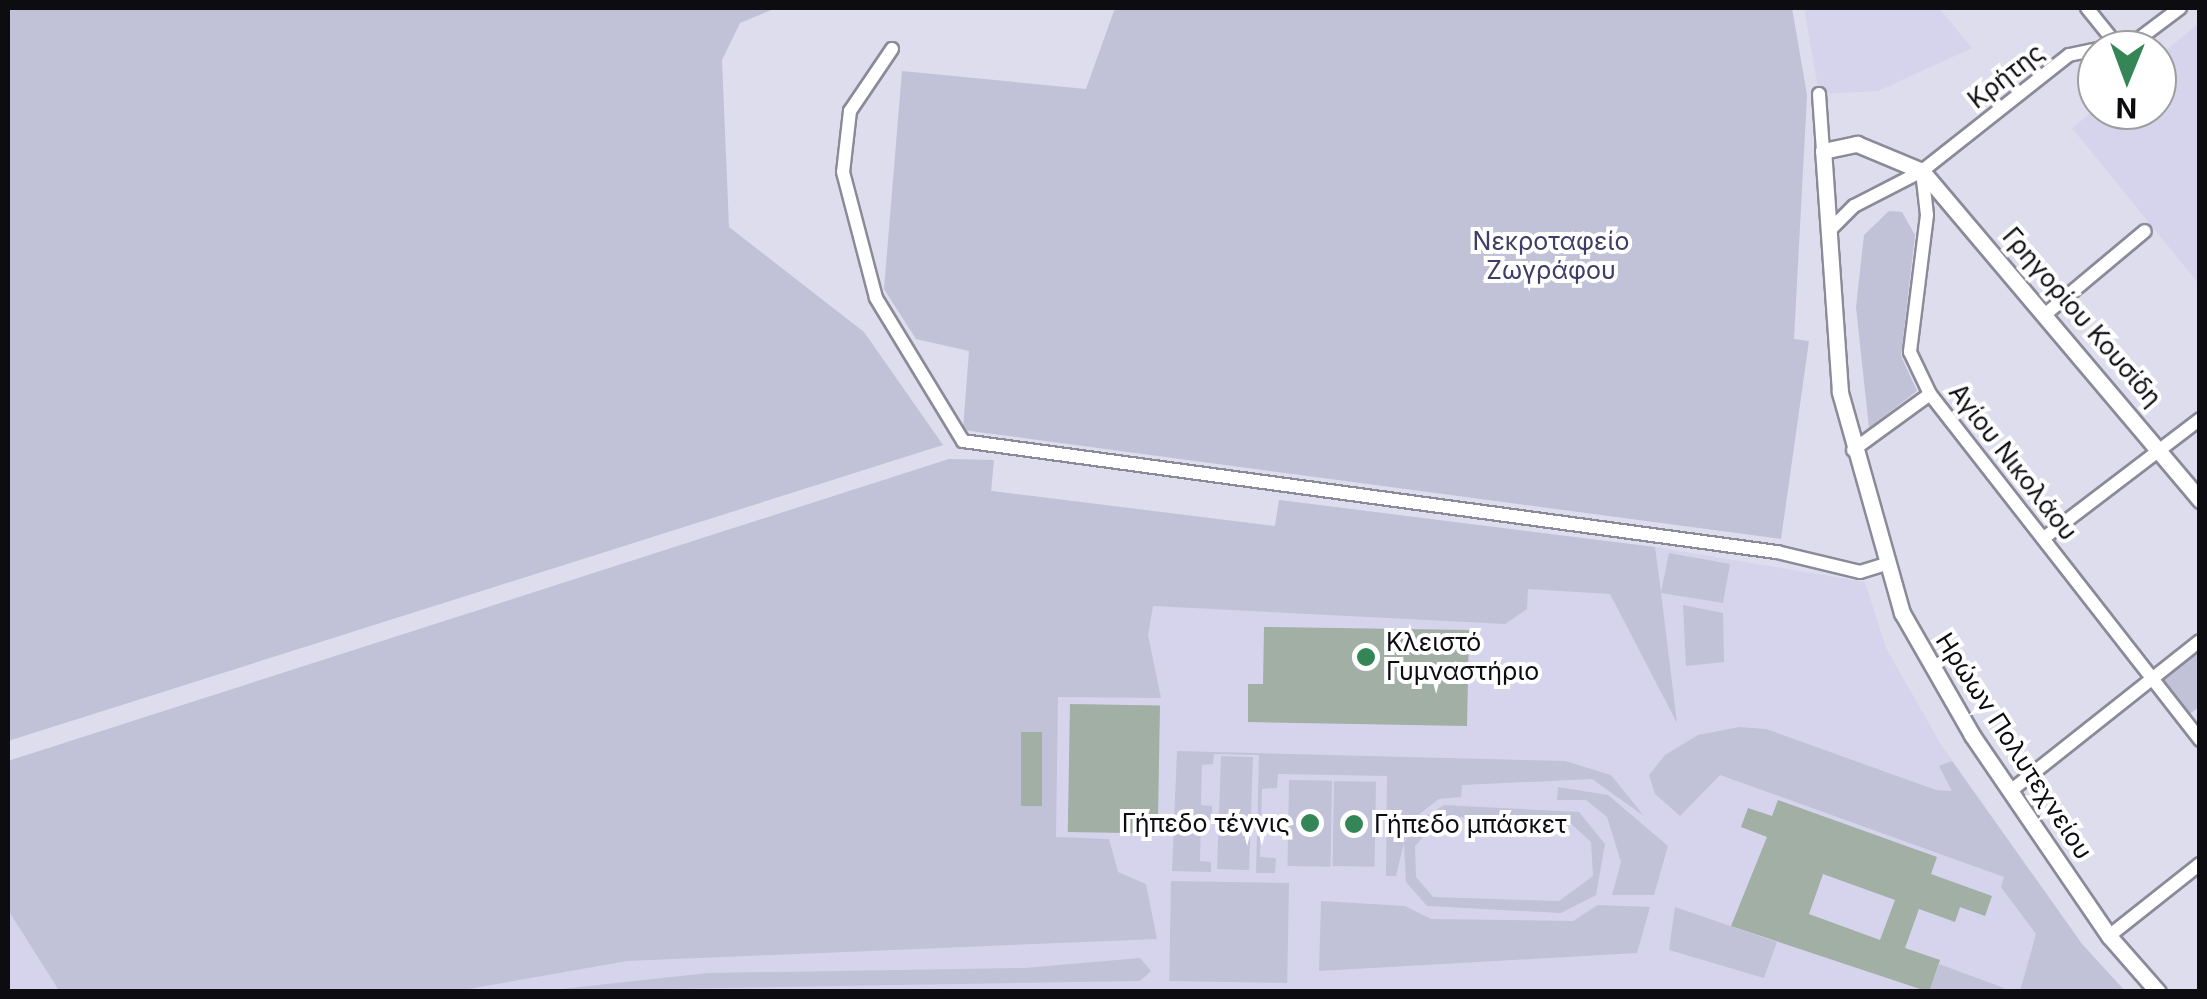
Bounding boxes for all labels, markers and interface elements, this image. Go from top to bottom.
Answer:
north arrow [2077,30,2177,130]
street label: Κρήτης [1962,37,2050,115]
text: N [2116,91,2137,125]
street label: Γρηγορίου Κουσίδη [1996,222,2168,412]
park label: Νεκροταφείο Ζωγράφου [1473,227,1629,286]
street label: Αγίου Νικολάου [1943,378,2083,546]
street label: Ηρώων Πολυτεχνείου [1929,627,2099,865]
place label: Κλειστό Γυμναστήριο [1386,628,1539,687]
marker: Κλειστό Γυμναστήριο [1355,646,1377,668]
place label: Γήπεδο τέννις [1122,808,1290,838]
place label: Γήπεδο μπάσκετ [1374,809,1567,839]
marker: Γήπεδο τέννις [1299,812,1321,834]
marker: Γήπεδο μπάσκετ [1343,813,1365,835]

